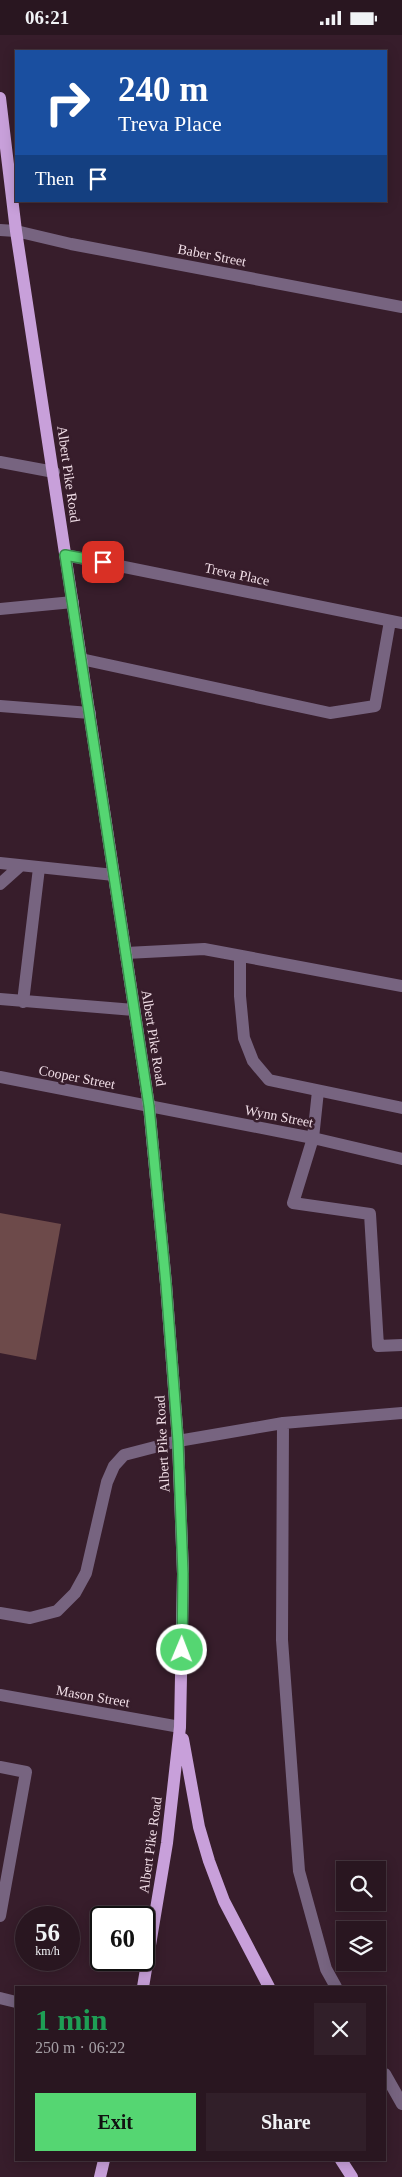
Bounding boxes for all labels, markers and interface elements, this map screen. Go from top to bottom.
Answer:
text: 06:21 [25,7,69,28]
icon: right [35,70,100,135]
text: 240 m [118,70,208,109]
text: Treva Place [118,111,222,136]
icon: arrive [84,165,112,193]
text: Then [35,168,74,189]
street label: Baber Street [176,241,248,270]
street label: Albert Pike Road [54,425,83,523]
pin [82,541,124,583]
icon: arrive [89,548,117,576]
street label: Treva Place [203,560,271,589]
street label: Albert Pike Road [138,989,169,1087]
street label: Cooper Street [37,1063,116,1092]
street label: Wynn Street [243,1102,315,1131]
street label: Albert Pike Road [152,1395,173,1493]
position arrow [155,1623,207,1675]
street label: Mason Street [55,1683,131,1710]
street label: Albert Pike Road [136,1796,165,1894]
map controls [336,1861,386,1971]
button: search [336,1861,386,1911]
speed limit sign: 60 [90,1906,155,1971]
text: 56 [35,1919,60,1946]
button: layers [336,1921,386,1971]
text: km/h [35,1944,60,1958]
text: 1 min [35,2003,108,2036]
button: close [314,2003,366,2055]
text: 250 m · 06:22 [35,2039,125,2056]
button: Exit [35,2093,196,2151]
button: Share [206,2093,366,2151]

